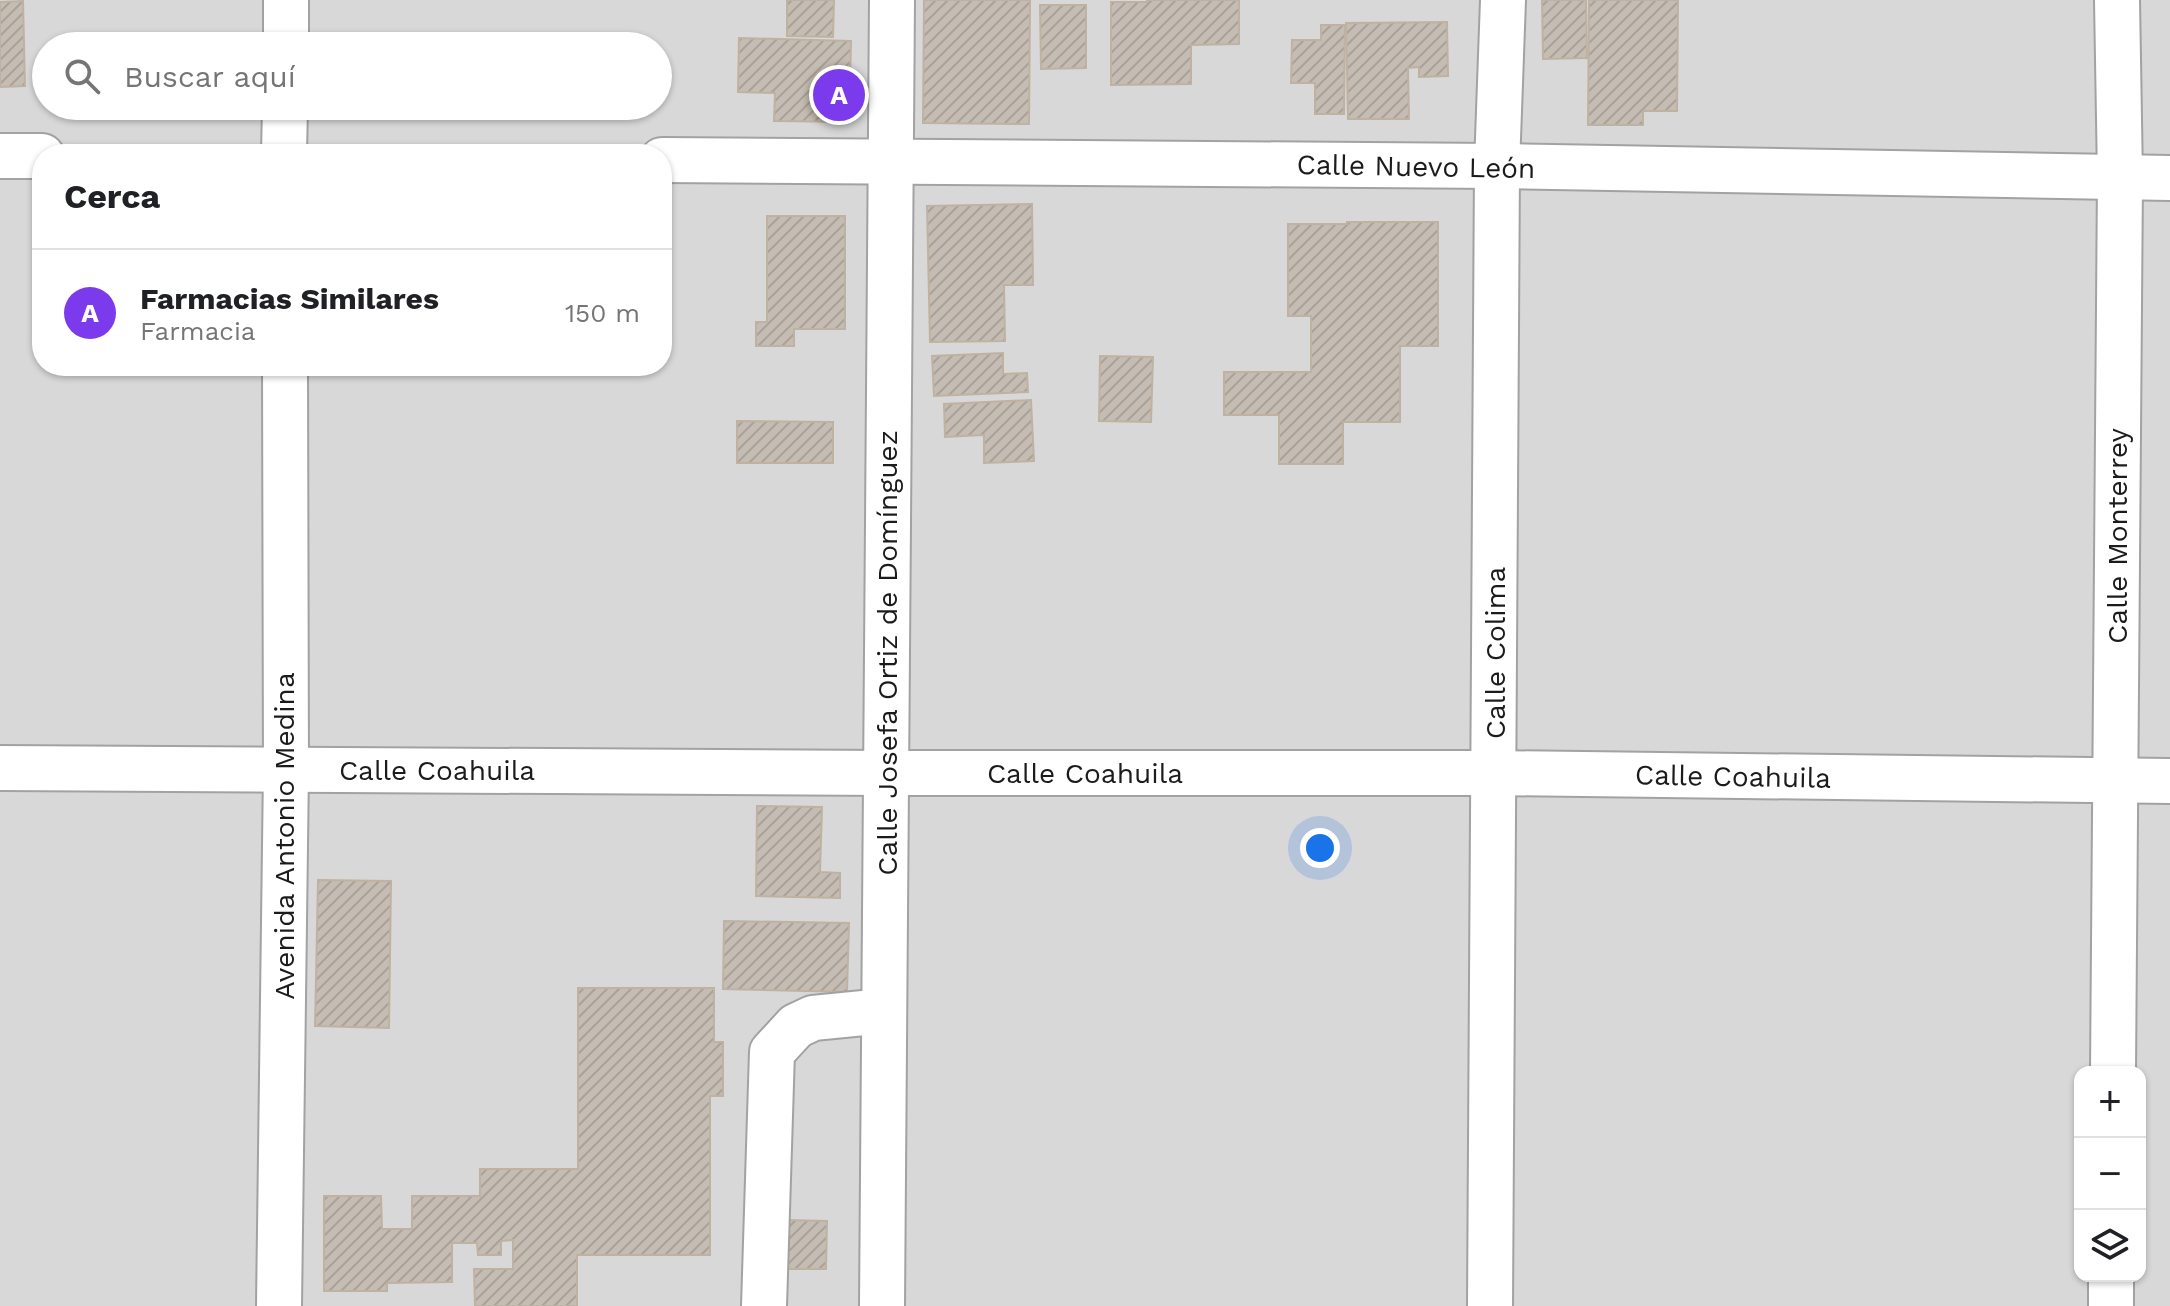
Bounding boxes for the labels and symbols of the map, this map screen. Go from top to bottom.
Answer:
pin: A [813,65,865,125]
street label: Calle Nuevo León [1296,148,1536,185]
street label: Calle Monterrey [2101,428,2134,644]
street label: Calle Josefa Ortiz de Domínguez [871,430,904,876]
street label: Calle Colima [1479,567,1512,739]
street label: Avenida Antonio Medina [268,672,301,1000]
street label: Calle Coahuila [339,754,535,787]
street label: Calle Coahuila [987,757,1183,790]
street label: Calle Coahuila [1635,758,1832,795]
your location [1300,828,1340,868]

